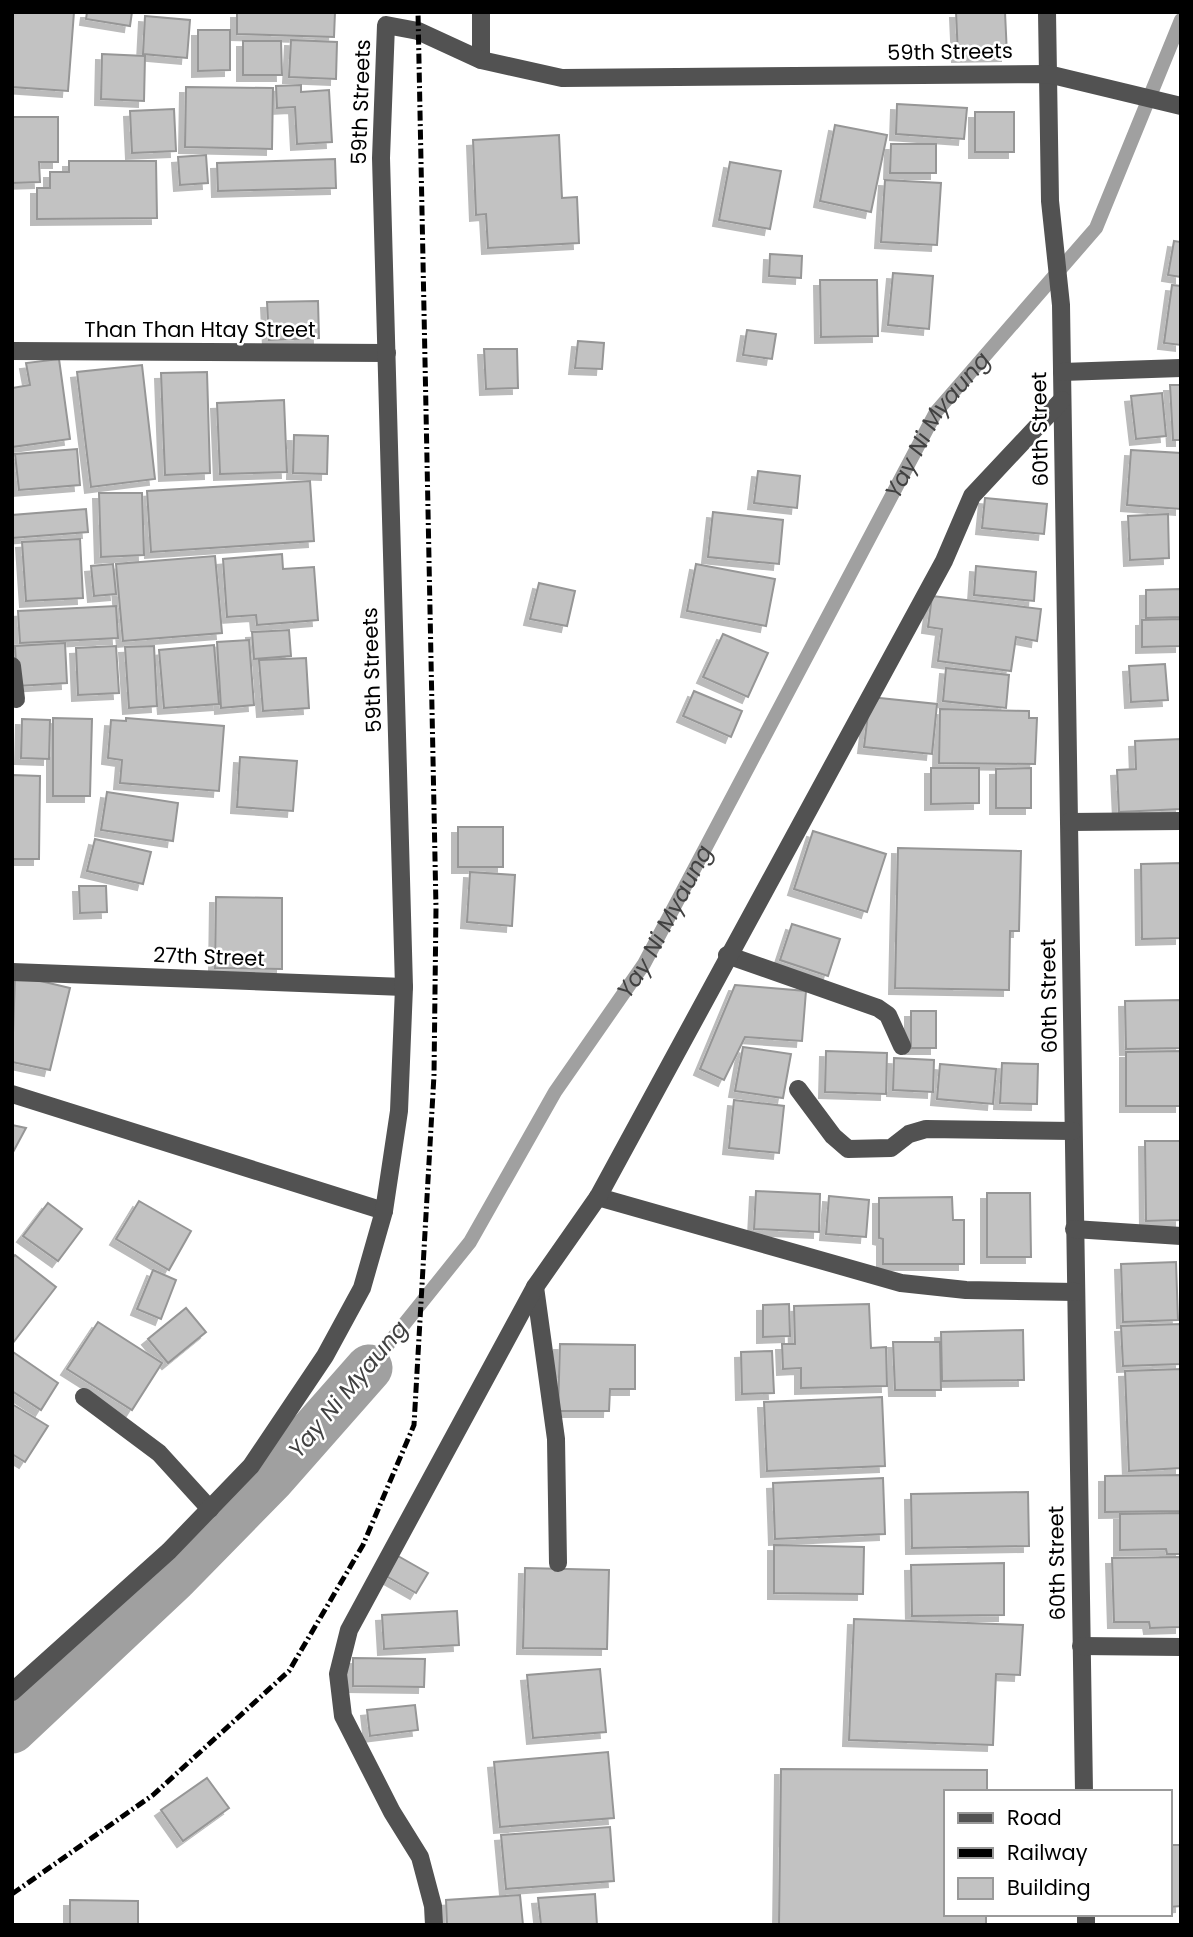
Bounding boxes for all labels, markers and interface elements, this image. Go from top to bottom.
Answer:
street label: 59th Streets [887,36,1013,67]
street label: 59th Streets [344,39,377,165]
street label: Than Than Htay Street [84,315,316,344]
water label: Yay Ni Myaung [877,345,997,504]
street label: 60th Street [1024,371,1055,487]
street label: 59th Streets [355,607,388,733]
water label: Yay Ni Myaung [609,839,720,1005]
street label: 60th Street [1033,938,1064,1054]
street label: 27th Street [153,940,265,973]
water label: Yay Ni Myaung [281,1313,415,1465]
street label: 60th Street [1041,1505,1072,1621]
legend [944,1790,1172,1916]
text: Road [1007,1803,1062,1832]
text: Railway [1007,1838,1088,1867]
text: Building [1007,1873,1091,1902]

